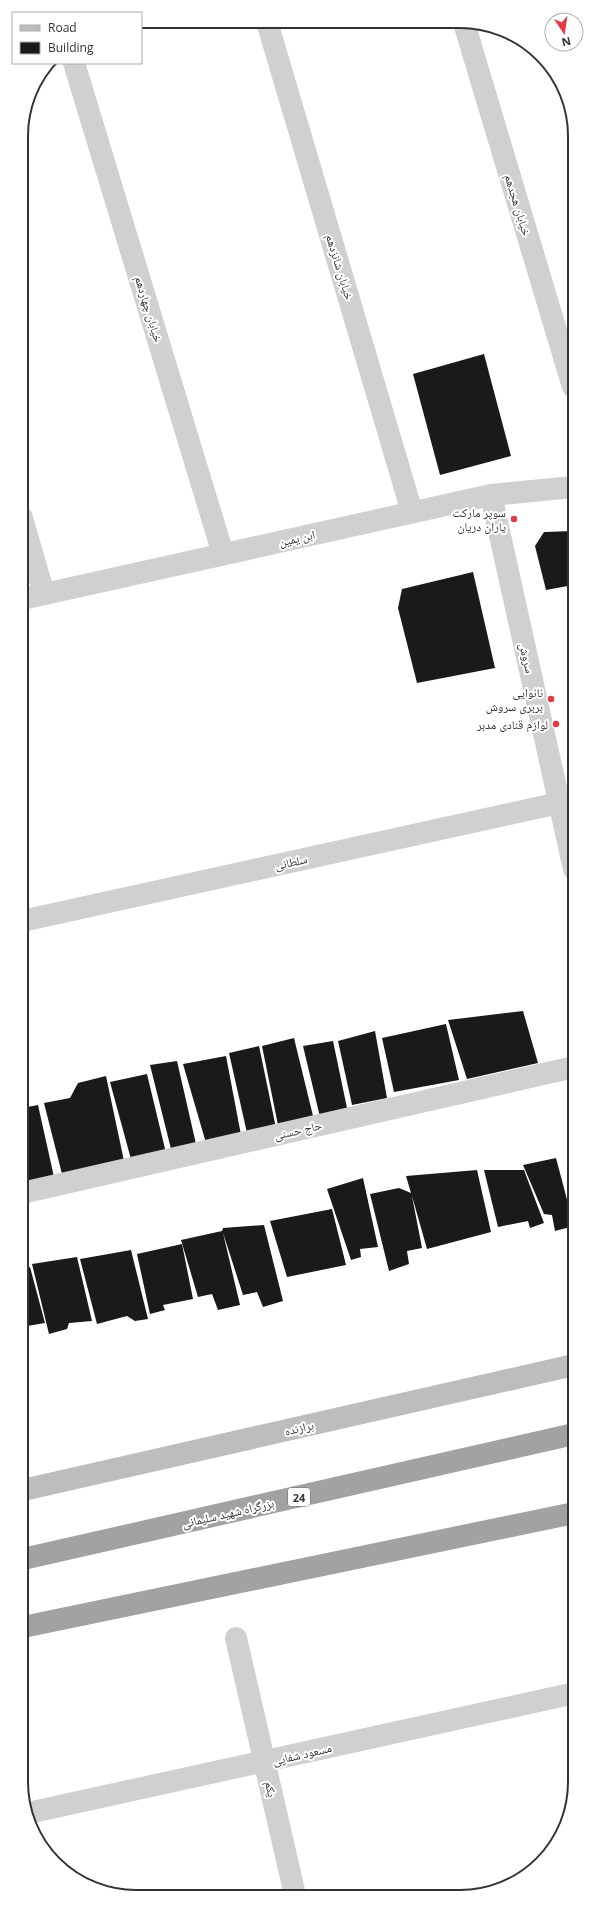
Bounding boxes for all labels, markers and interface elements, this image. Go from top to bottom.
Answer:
legend [12,12,142,64]
north arrow [544,12,584,52]
text: Road [48,19,77,36]
text: N [560,34,572,51]
text: Building [48,39,94,56]
street label: خیابان هجدهم [501,172,536,238]
street label: خیابان شانزدهم [322,232,358,302]
street label: خیابان چهاردهم [131,274,167,345]
place label: سوپر مارکت یاران دریان [452,504,506,535]
marker: سوپر مارکت یاران دریان [509,514,519,524]
street label: ابن یمین [277,526,317,550]
street label: سروش [515,641,539,675]
place label: نانوایی بربری سروش [486,684,543,715]
marker: نانوایی بربری سروش [546,694,556,704]
place label: لوازم قنادى مدبر [476,716,548,733]
marker: لوازم قنادى مدبر [551,719,561,729]
street label: سلطانی [273,850,309,874]
street label: حاج حسنی [272,1116,324,1144]
street label: برازنده [283,1416,315,1440]
road number: 24 [288,1488,310,1506]
street label: بزرگراه شهید سلیمانی [180,1494,276,1532]
street label: مسعود شفاپی [271,1739,333,1769]
street label: یکم [261,1779,281,1799]

